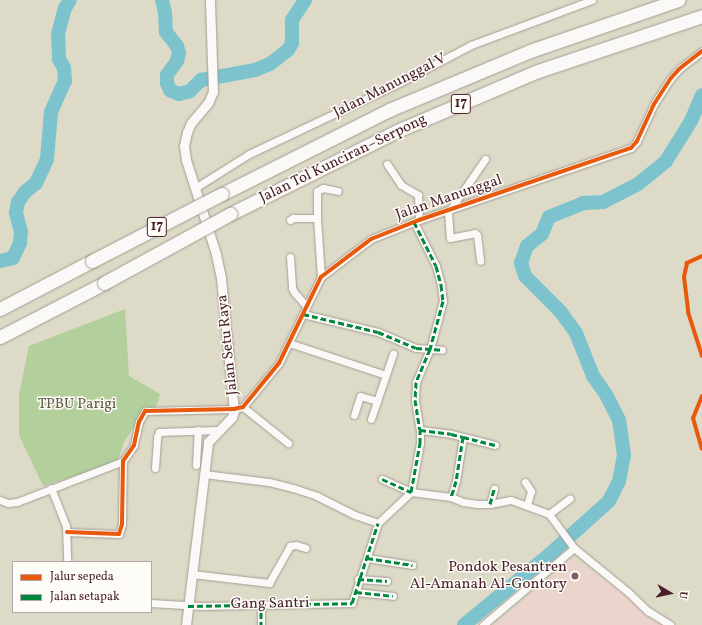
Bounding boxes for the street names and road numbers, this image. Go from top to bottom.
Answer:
street label: Jalan Manunggal V [330,50,450,122]
road number: 17 [450,92,472,116]
street label: Jalan Tol Kunciran–Serpong [256,111,430,207]
street label: Jalan Manunggal [393,171,505,225]
road number: 17 [146,215,168,239]
street label: Jalan Setu Raya [214,294,242,396]
street label: Gang Santri [230,594,310,614]

